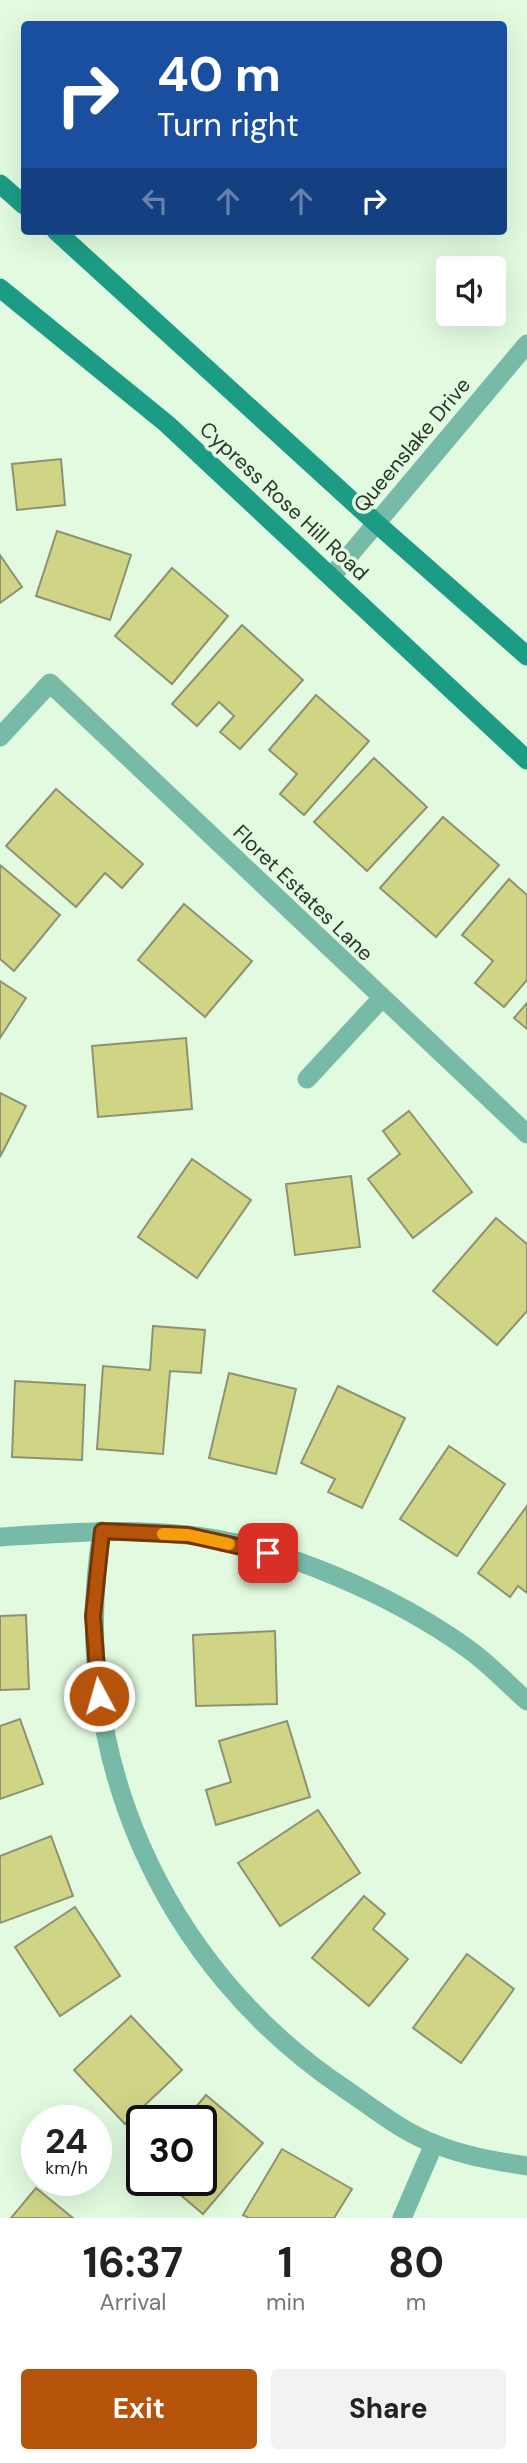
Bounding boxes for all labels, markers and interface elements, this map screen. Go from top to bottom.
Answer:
text: 40 m [157,42,281,106]
icon: right [42,49,133,140]
text: Turn right [157,104,299,146]
icon: left [136,182,174,220]
icon: ahead [209,182,247,220]
icon: ahead [282,182,320,220]
icon: right [355,182,393,220]
map controls [436,256,506,326]
button: sound [436,256,506,326]
street label: Queenslake Drive [347,372,477,518]
street label: Cypress Rose Hill Road [193,415,375,587]
street label: Floret Estates Lane [227,819,379,967]
pin [238,1523,298,1583]
icon: arrive [249,1534,287,1572]
position arrow [62,1659,136,1733]
speed limit sign: 30 [126,2105,217,2196]
text: 24 [45,2118,88,2164]
text: km/h [45,2156,88,2180]
text: 16:37 [83,2235,183,2290]
text: 1 [278,2235,293,2290]
text: 80 [388,2235,444,2290]
text: Arrival [99,2287,166,2317]
text: min [266,2287,305,2317]
text: m [406,2287,426,2317]
button: Exit [21,2369,257,2449]
button: Share [271,2369,506,2449]

